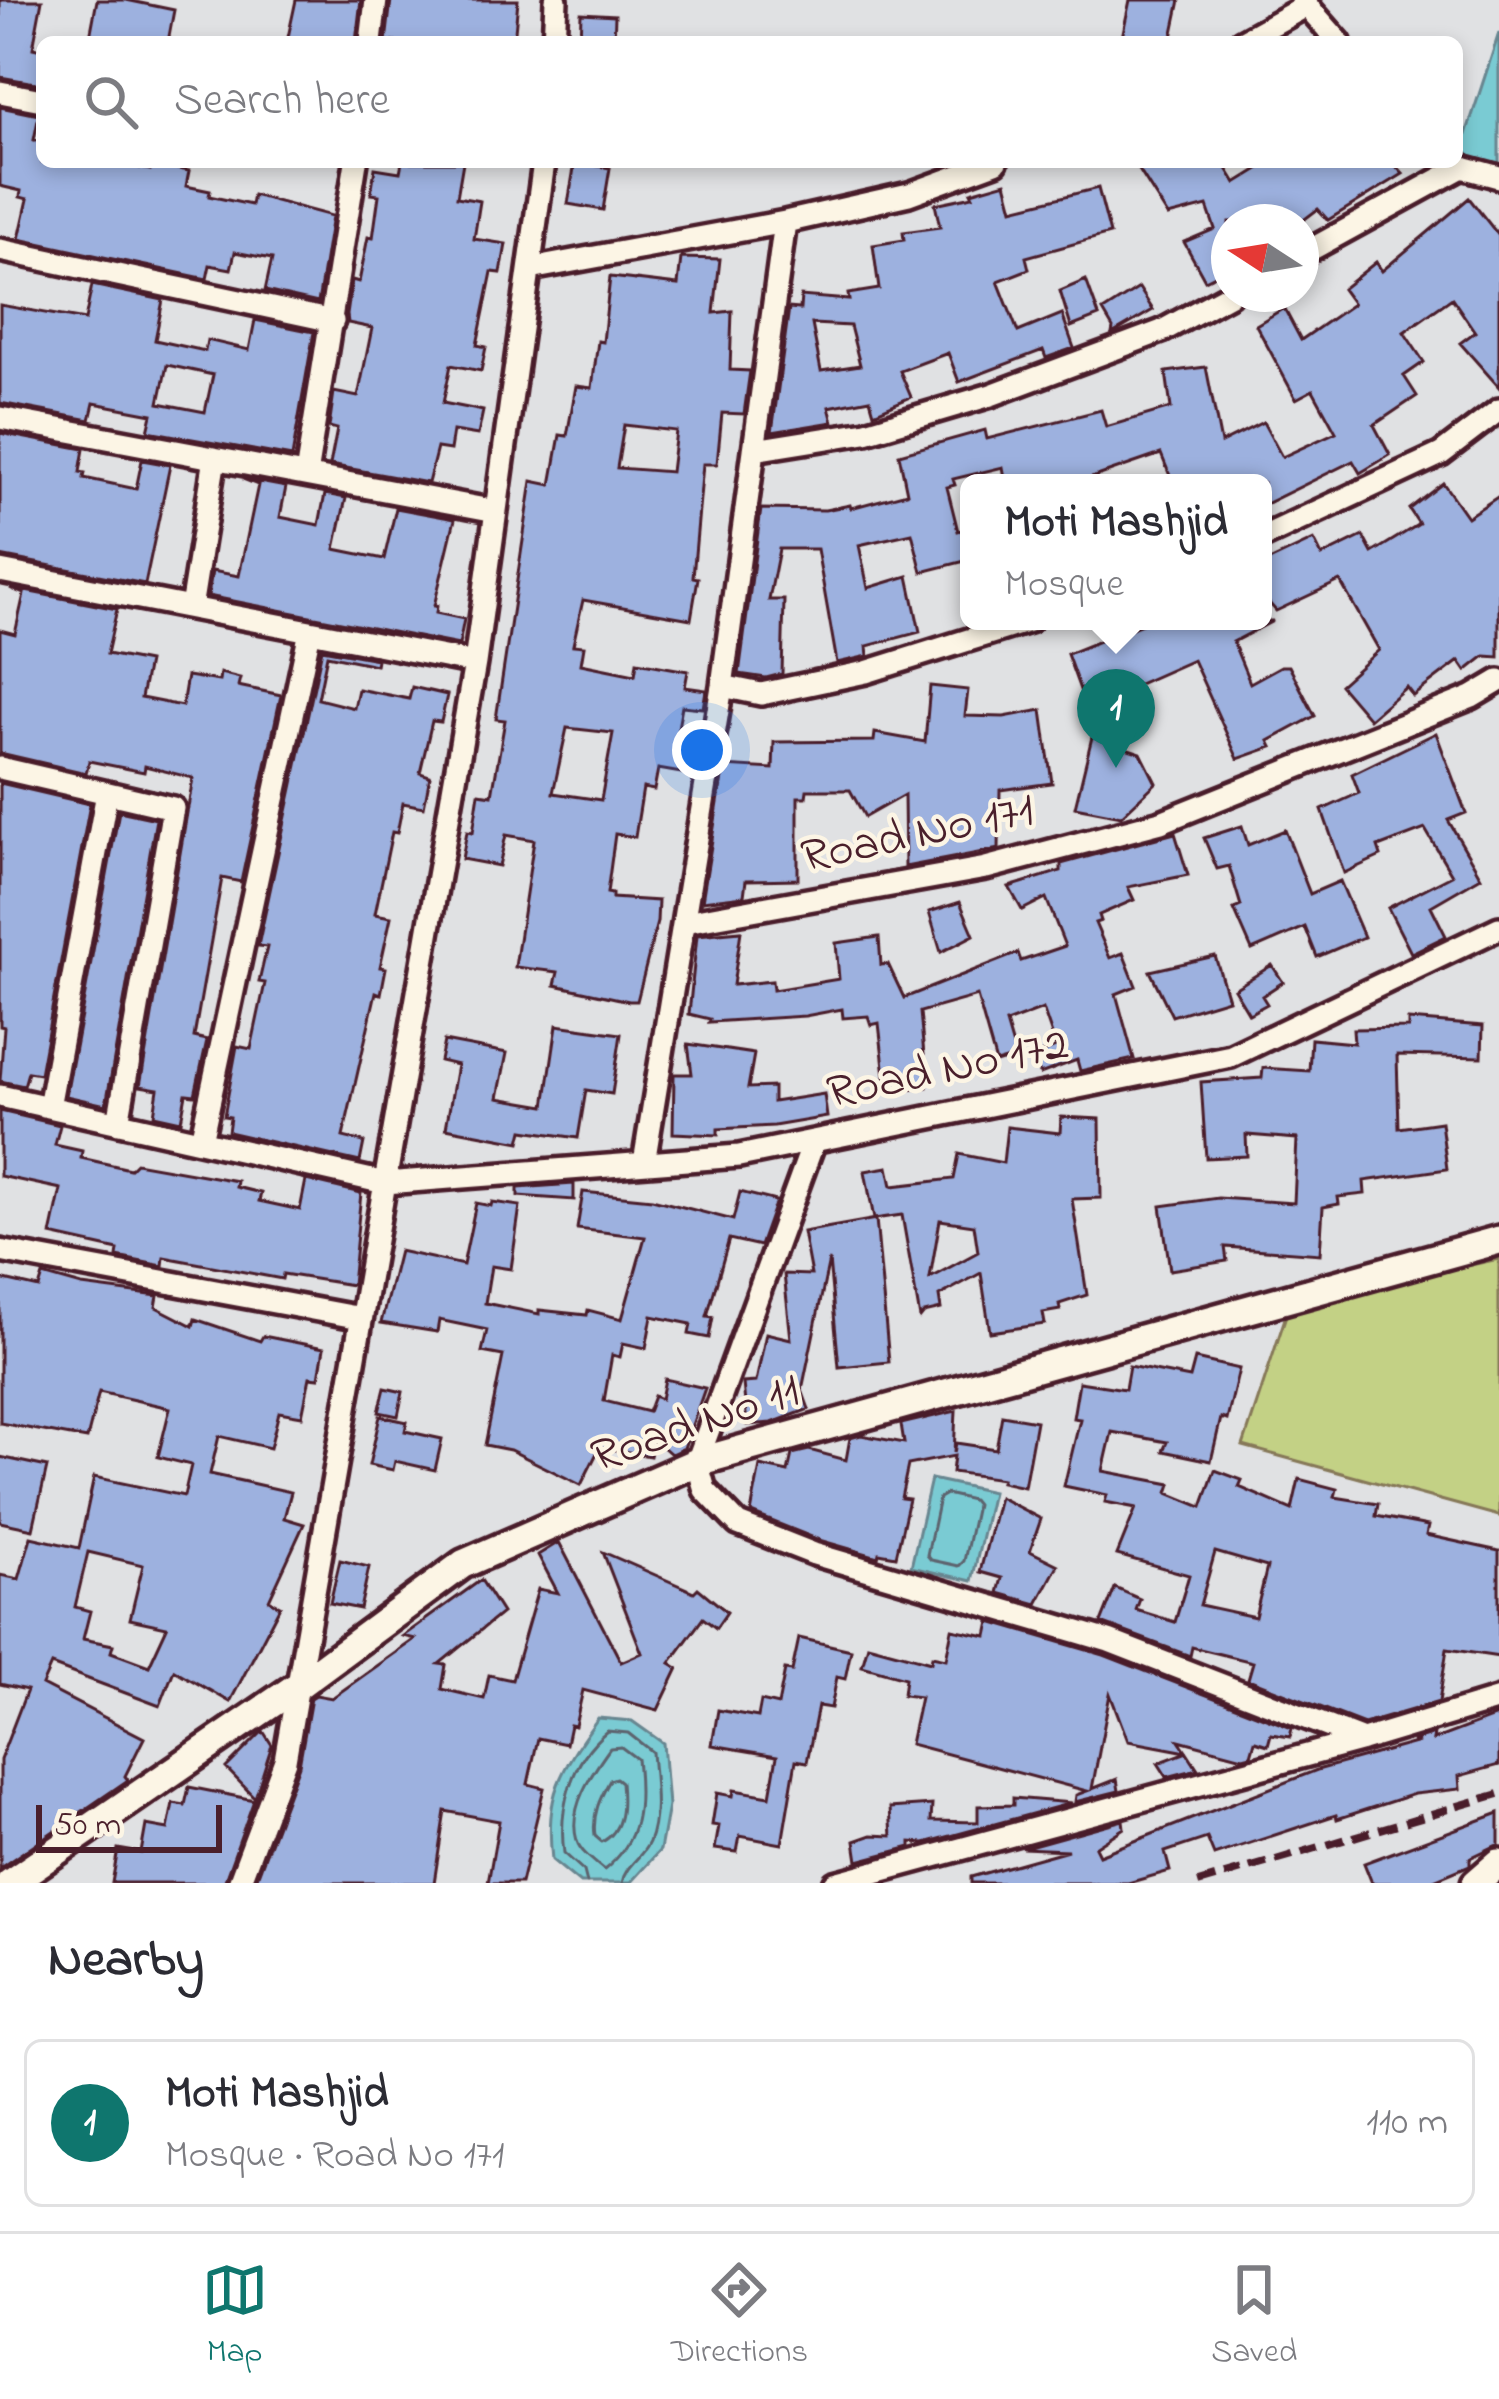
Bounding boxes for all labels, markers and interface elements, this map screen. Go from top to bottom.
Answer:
search box [36,36,1463,168]
icon: search [78,69,144,135]
text: Search here [174,69,390,135]
north arrow [1211,204,1319,312]
popup [960,474,1272,630]
text: Moti Mashjid [1004,491,1228,557]
text: Mosque [1004,557,1124,614]
pin: 1 [1077,669,1155,768]
your location [672,720,732,780]
street label: Road No 171 [795,776,1041,894]
street label: Road No 172 [821,1010,1075,1130]
street label: Road No 11 [582,1357,810,1493]
scale bar [36,1799,222,1852]
text: 50 m [54,1802,121,1850]
text: Nearby [48,1924,204,1999]
text: Moti Mashjid [165,2062,388,2128]
text: 1 [84,2095,96,2152]
text: 110 m [1366,2095,1448,2152]
text: Mosque · Road No 171 [165,2128,504,2185]
tab: Map [202,2257,268,2377]
tab: Directions [671,2257,808,2377]
tab: Saved [1211,2257,1297,2377]

